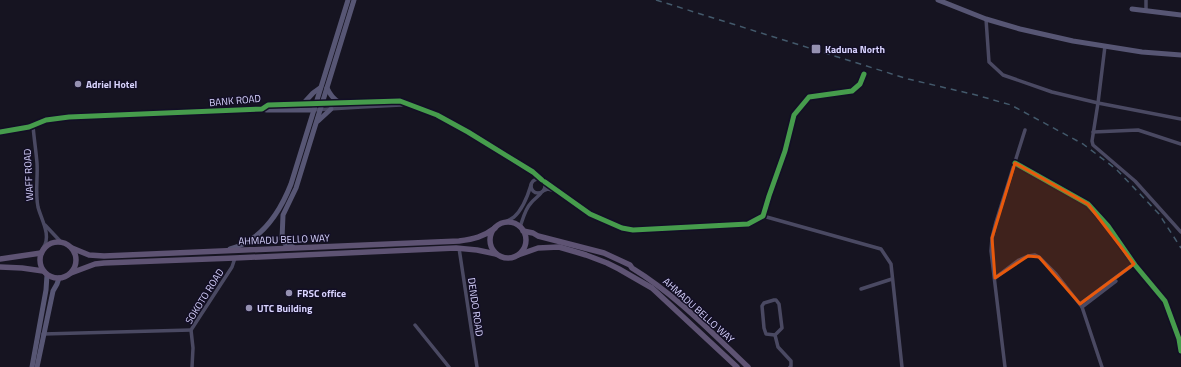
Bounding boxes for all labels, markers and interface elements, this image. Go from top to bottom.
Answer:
place label: Kaduna North [825,42,885,57]
marker: Kaduna North [810,43,822,55]
place label: Adriel Hotel [86,77,138,92]
marker: Adriel Hotel [73,79,83,89]
street label: BANK ROAD [209,91,261,110]
street label: WAFF ROAD [20,148,37,202]
street label: AHMADU BELLO WAY [238,230,331,249]
street label: SOKOTO ROAD [181,266,227,327]
street label: AHMADU BELLO WAY [660,274,738,347]
street label: DENDO ROAD [464,277,487,337]
place label: FRSC office [297,286,346,301]
marker: FRSC office [284,288,294,298]
place label: UTC Building [257,301,313,316]
marker: UTC Building [244,303,254,313]

